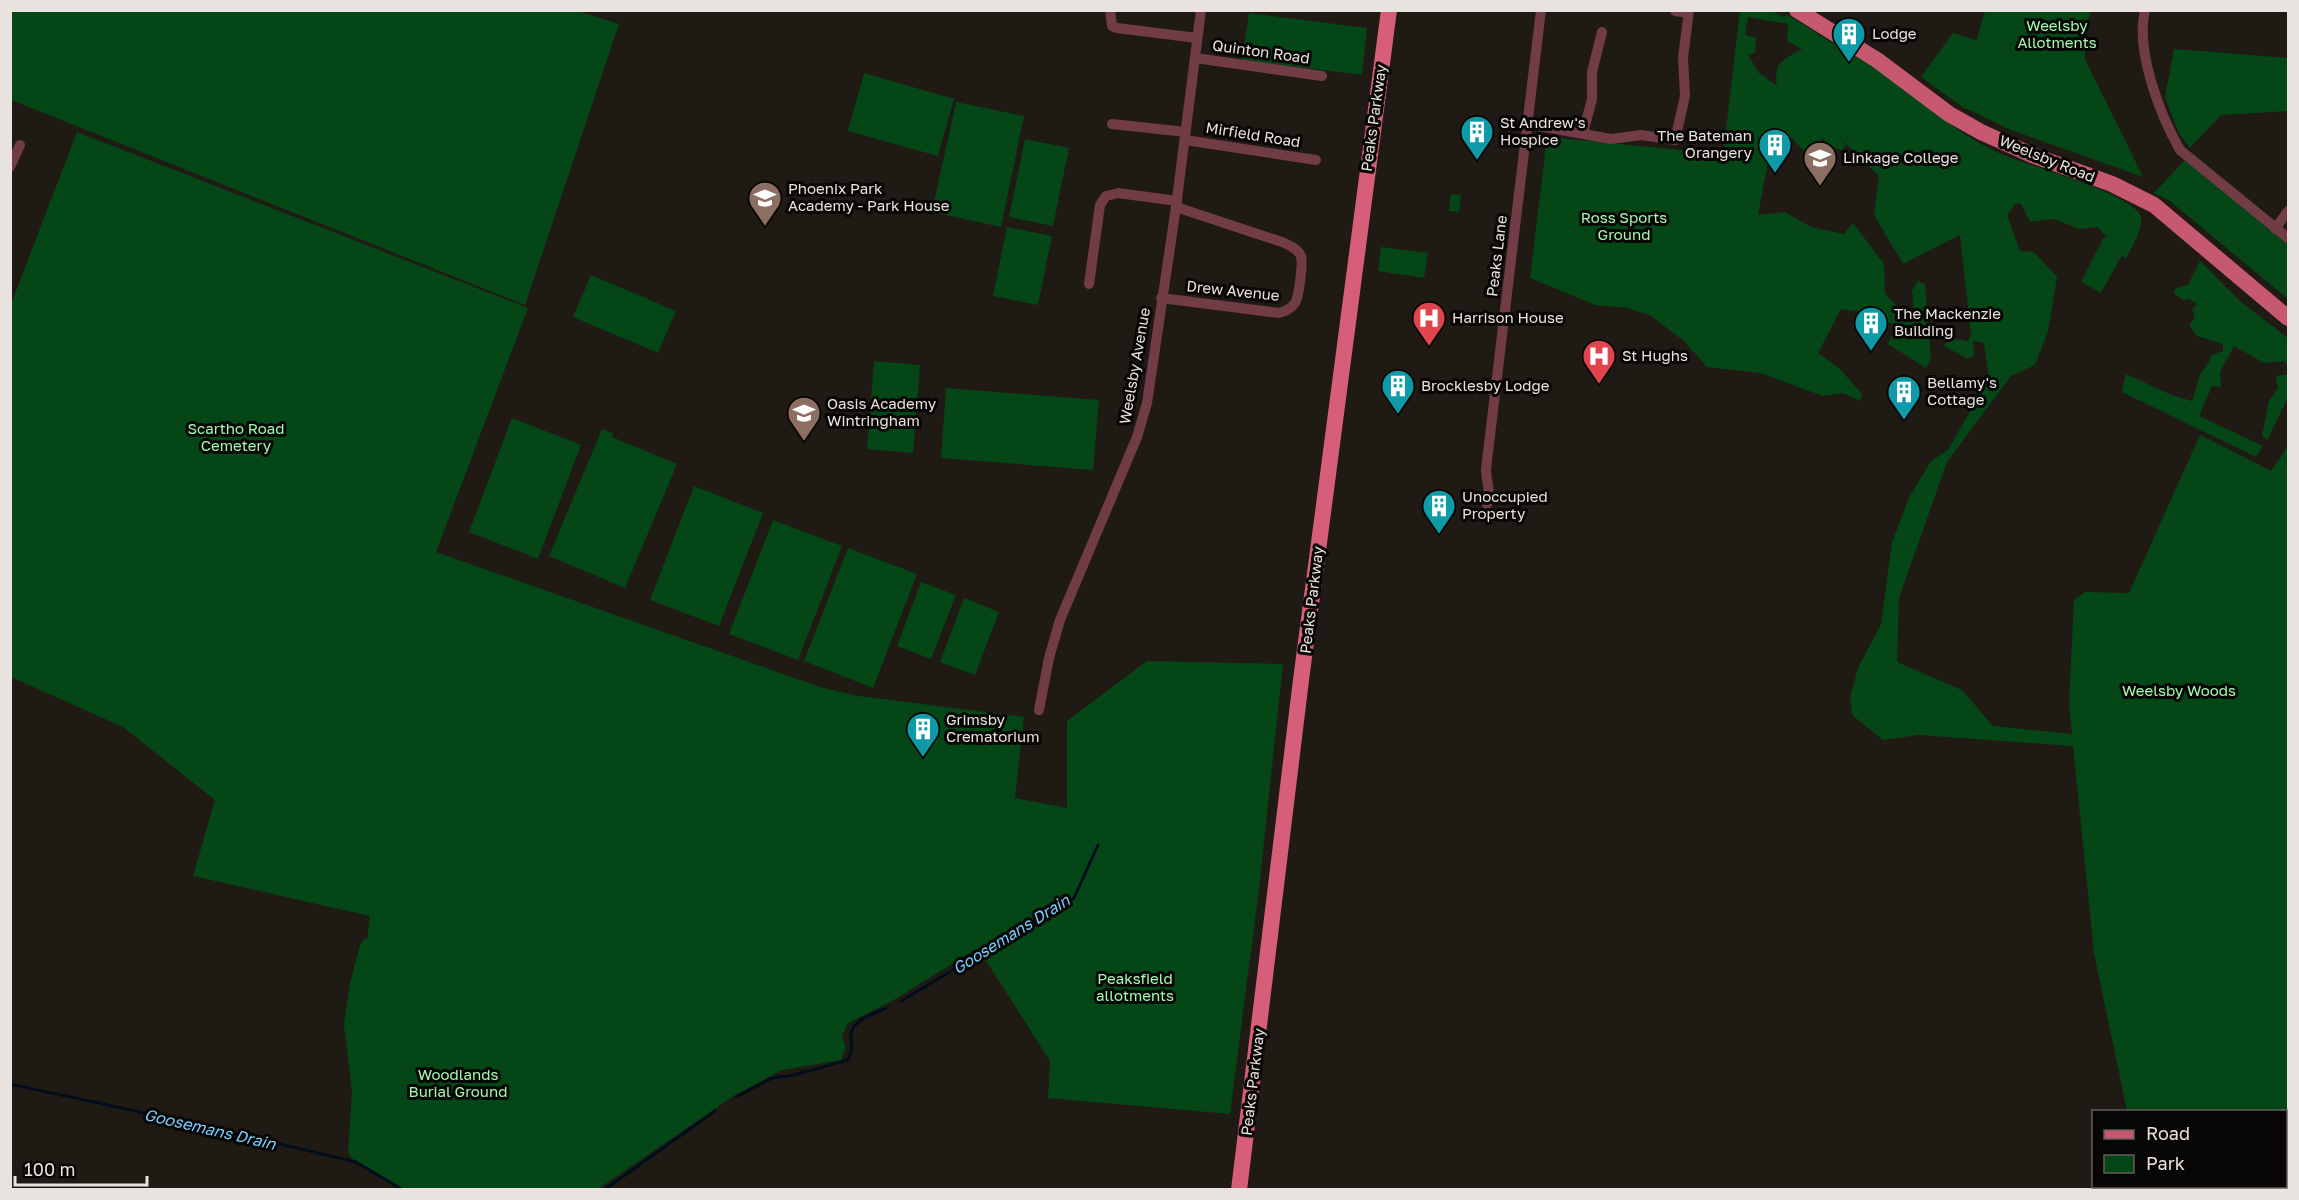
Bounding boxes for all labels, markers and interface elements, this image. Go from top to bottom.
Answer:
building icon: Lodge [1831,16,1867,63]
park label: Weelsby Allotments [2017,16,2097,51]
place label: Lodge [1872,24,1917,42]
street label: Quinton Road [1211,35,1311,67]
street label: Peaks Parkway [1357,63,1390,173]
place label: St Andrew's Hospice [1500,113,1586,148]
building icon: St Andrew's Hospice [1459,114,1495,161]
street label: Mirfield Road [1205,118,1302,150]
place label: The Bateman Orangery [1657,126,1753,161]
building icon: The Bateman Orangery [1757,127,1793,174]
street label: Weelsby Road [1997,131,2098,185]
school or university icon: Linkage College [1802,140,1838,187]
place label: Linkage College [1843,148,1959,166]
place label: Phoenix Park Academy - Park House [788,179,950,214]
school or university icon: Phoenix Park Academy - Park House [747,180,783,227]
park label: Ross Sports Ground [1581,208,1667,243]
street label: Peaks Lane [1482,214,1510,298]
street label: Drew Avenue [1186,276,1281,304]
hospital icon: Harrison House [1411,300,1447,347]
place label: The Mackenzie Building [1894,304,2001,339]
building icon: The Mackenzie Building [1853,305,1889,352]
street label: Weelsby Avenue [1115,306,1153,425]
place label: Harrison House [1452,308,1564,326]
hospital icon: St Hughs [1581,338,1617,385]
place label: St Hughs [1622,346,1688,364]
building icon: Brocklesby Lodge [1380,368,1416,415]
place label: Bellamy's Cottage [1927,373,1997,408]
building icon: Bellamy's Cottage [1886,374,1922,421]
place label: Brocklesby Lodge [1421,376,1550,394]
place label: Oasis Academy Wintringham [827,394,937,429]
school or university icon: Oasis Academy Wintringham [786,395,822,442]
park label: Scartho Road Cemetery [187,419,285,454]
place label: Unoccupied Property [1462,487,1548,522]
building icon: Unoccupied Property [1421,488,1457,535]
street label: Peaks Parkway [1295,545,1327,655]
park label: Weelsby Woods [2122,681,2236,699]
place label: Grimsby Crematorium [946,710,1039,745]
building icon: Grimsby Crematorium [905,711,941,758]
water label: Goosemans Drain [949,889,1074,978]
park label: Peaksfield allotments [1096,969,1174,1004]
street label: Peaks Parkway [1236,1027,1268,1137]
park label: Woodlands Burial Ground [409,1065,507,1100]
water label: Goosemans Drain [142,1104,279,1154]
legend [2092,1110,2287,1188]
text: Road [2146,1122,2190,1144]
scale bar [15,1149,147,1187]
text: Park [2146,1152,2185,1174]
text: 100 m [24,1158,75,1180]

